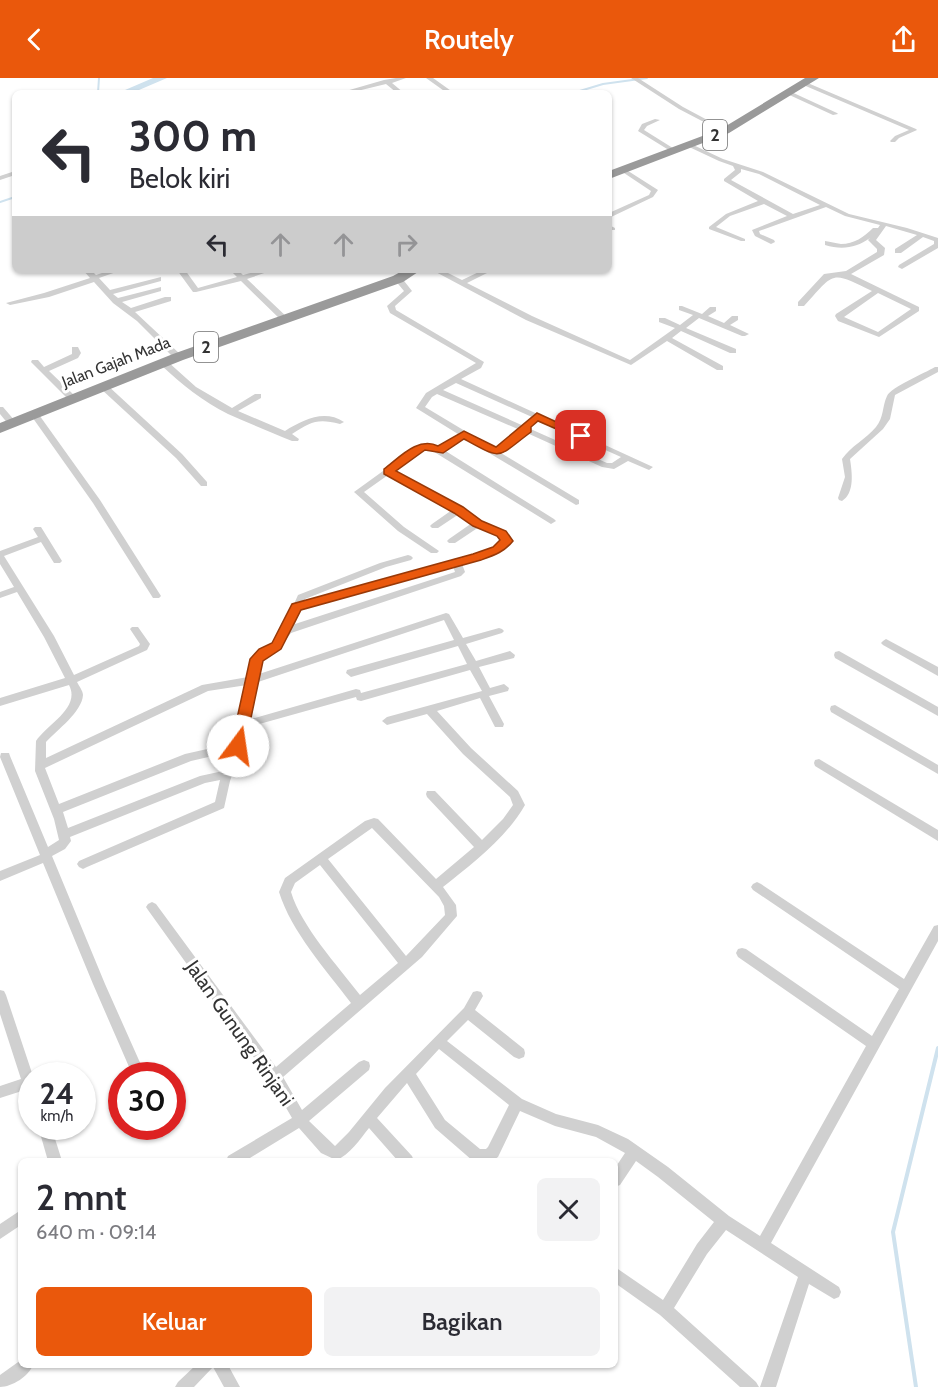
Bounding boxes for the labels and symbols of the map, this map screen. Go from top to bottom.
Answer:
road number: 2 [703,120,727,150]
street label: Jalan Gajah Mada [58,332,173,392]
road number: 2 [194,332,218,362]
pin [555,410,606,461]
position arrow [206,714,270,778]
street label: Jalan Gunung Rinjani [180,955,299,1110]
speed limit sign: 30 [108,1062,186,1140]

